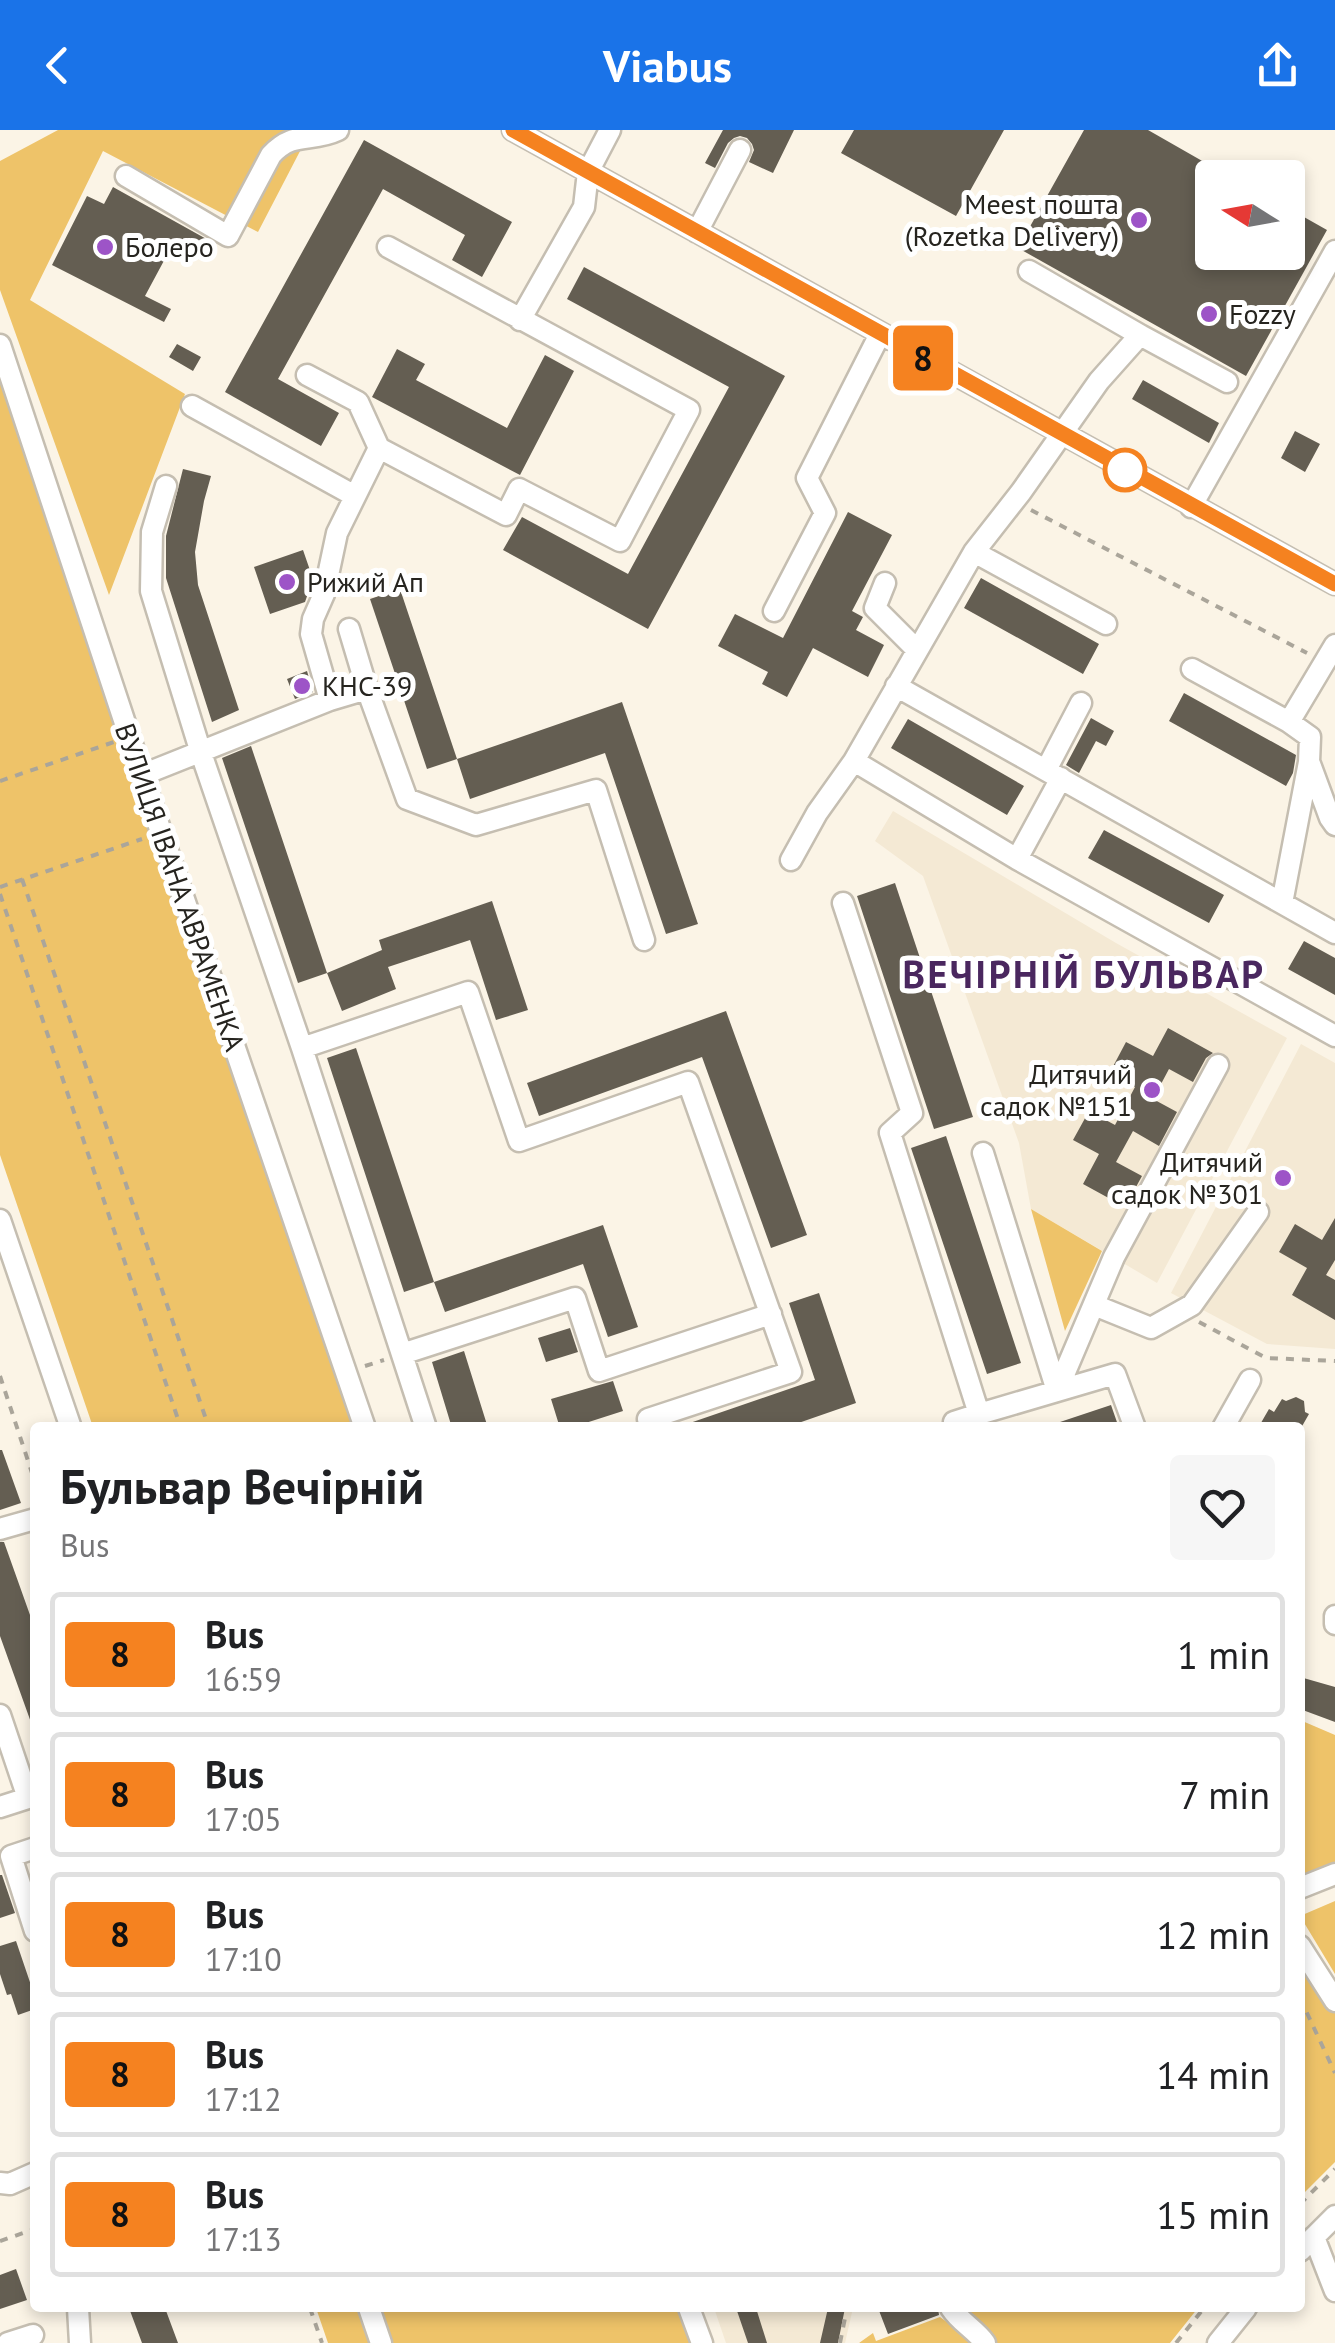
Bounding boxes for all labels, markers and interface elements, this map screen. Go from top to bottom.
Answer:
text: Viabus [603,36,732,94]
icon: back [30,38,85,93]
icon: share [1250,38,1305,93]
north arrow [1195,160,1305,270]
map controls [1195,160,1305,270]
place label: Meest пошта (Rozetka Delivery) [905,185,1119,254]
marker: Meest пошта (Rozetka Delivery) [1128,209,1150,231]
place label: Болеро [125,228,214,265]
marker: Болеро [94,236,116,258]
place label: Fozzy [1229,295,1296,332]
marker: Fozzy [1198,303,1220,325]
line badge: 8 [890,326,956,390]
text: 8 [913,335,933,381]
unlabelled marker [1104,449,1146,491]
place label: Рижий Ап [307,563,424,600]
marker: Рижий Ап [276,571,298,593]
place label: КНС-39 [322,667,412,704]
marker: КНС-39 [291,675,313,697]
street label: ВУЛИЦЯ ІВАНА АВРАМЕНКА [107,718,254,1056]
district label: ВЕЧІРНІЙ БУЛЬВАР [903,949,1265,998]
place label: Дитячий садок №151 [980,1055,1132,1124]
marker: Дитячий садок №151 [1141,1079,1163,1101]
place label: Дитячий садок №301 [1111,1143,1263,1212]
marker: Дитячий садок №301 [1272,1167,1294,1189]
text: Бульвар Вечірній [60,1455,424,1517]
button: heart [1170,1455,1275,1560]
text: Bus [60,1524,109,1566]
text: Bus [205,1609,264,1658]
text: 1 min [1177,1630,1270,1679]
text: 8 [110,1631,130,1677]
text: 16:59 [205,1658,282,1700]
text: Bus [205,1749,264,1798]
text: 7 min [1179,1770,1270,1819]
text: 8 [110,1771,130,1817]
text: 17:05 [205,1798,282,1840]
text: Bus [205,1889,264,1938]
text: 12 min [1157,1910,1270,1959]
text: 8 [110,1911,130,1957]
text: 17:10 [205,1938,282,1980]
text: Bus [205,2029,264,2078]
text: 14 min [1157,2050,1270,2099]
text: 8 [110,2051,130,2097]
text: 17:12 [205,2078,282,2120]
text: Bus [205,2169,264,2218]
text: 15 min [1157,2190,1270,2239]
text: 8 [110,2191,130,2237]
text: 17:13 [205,2218,282,2260]

